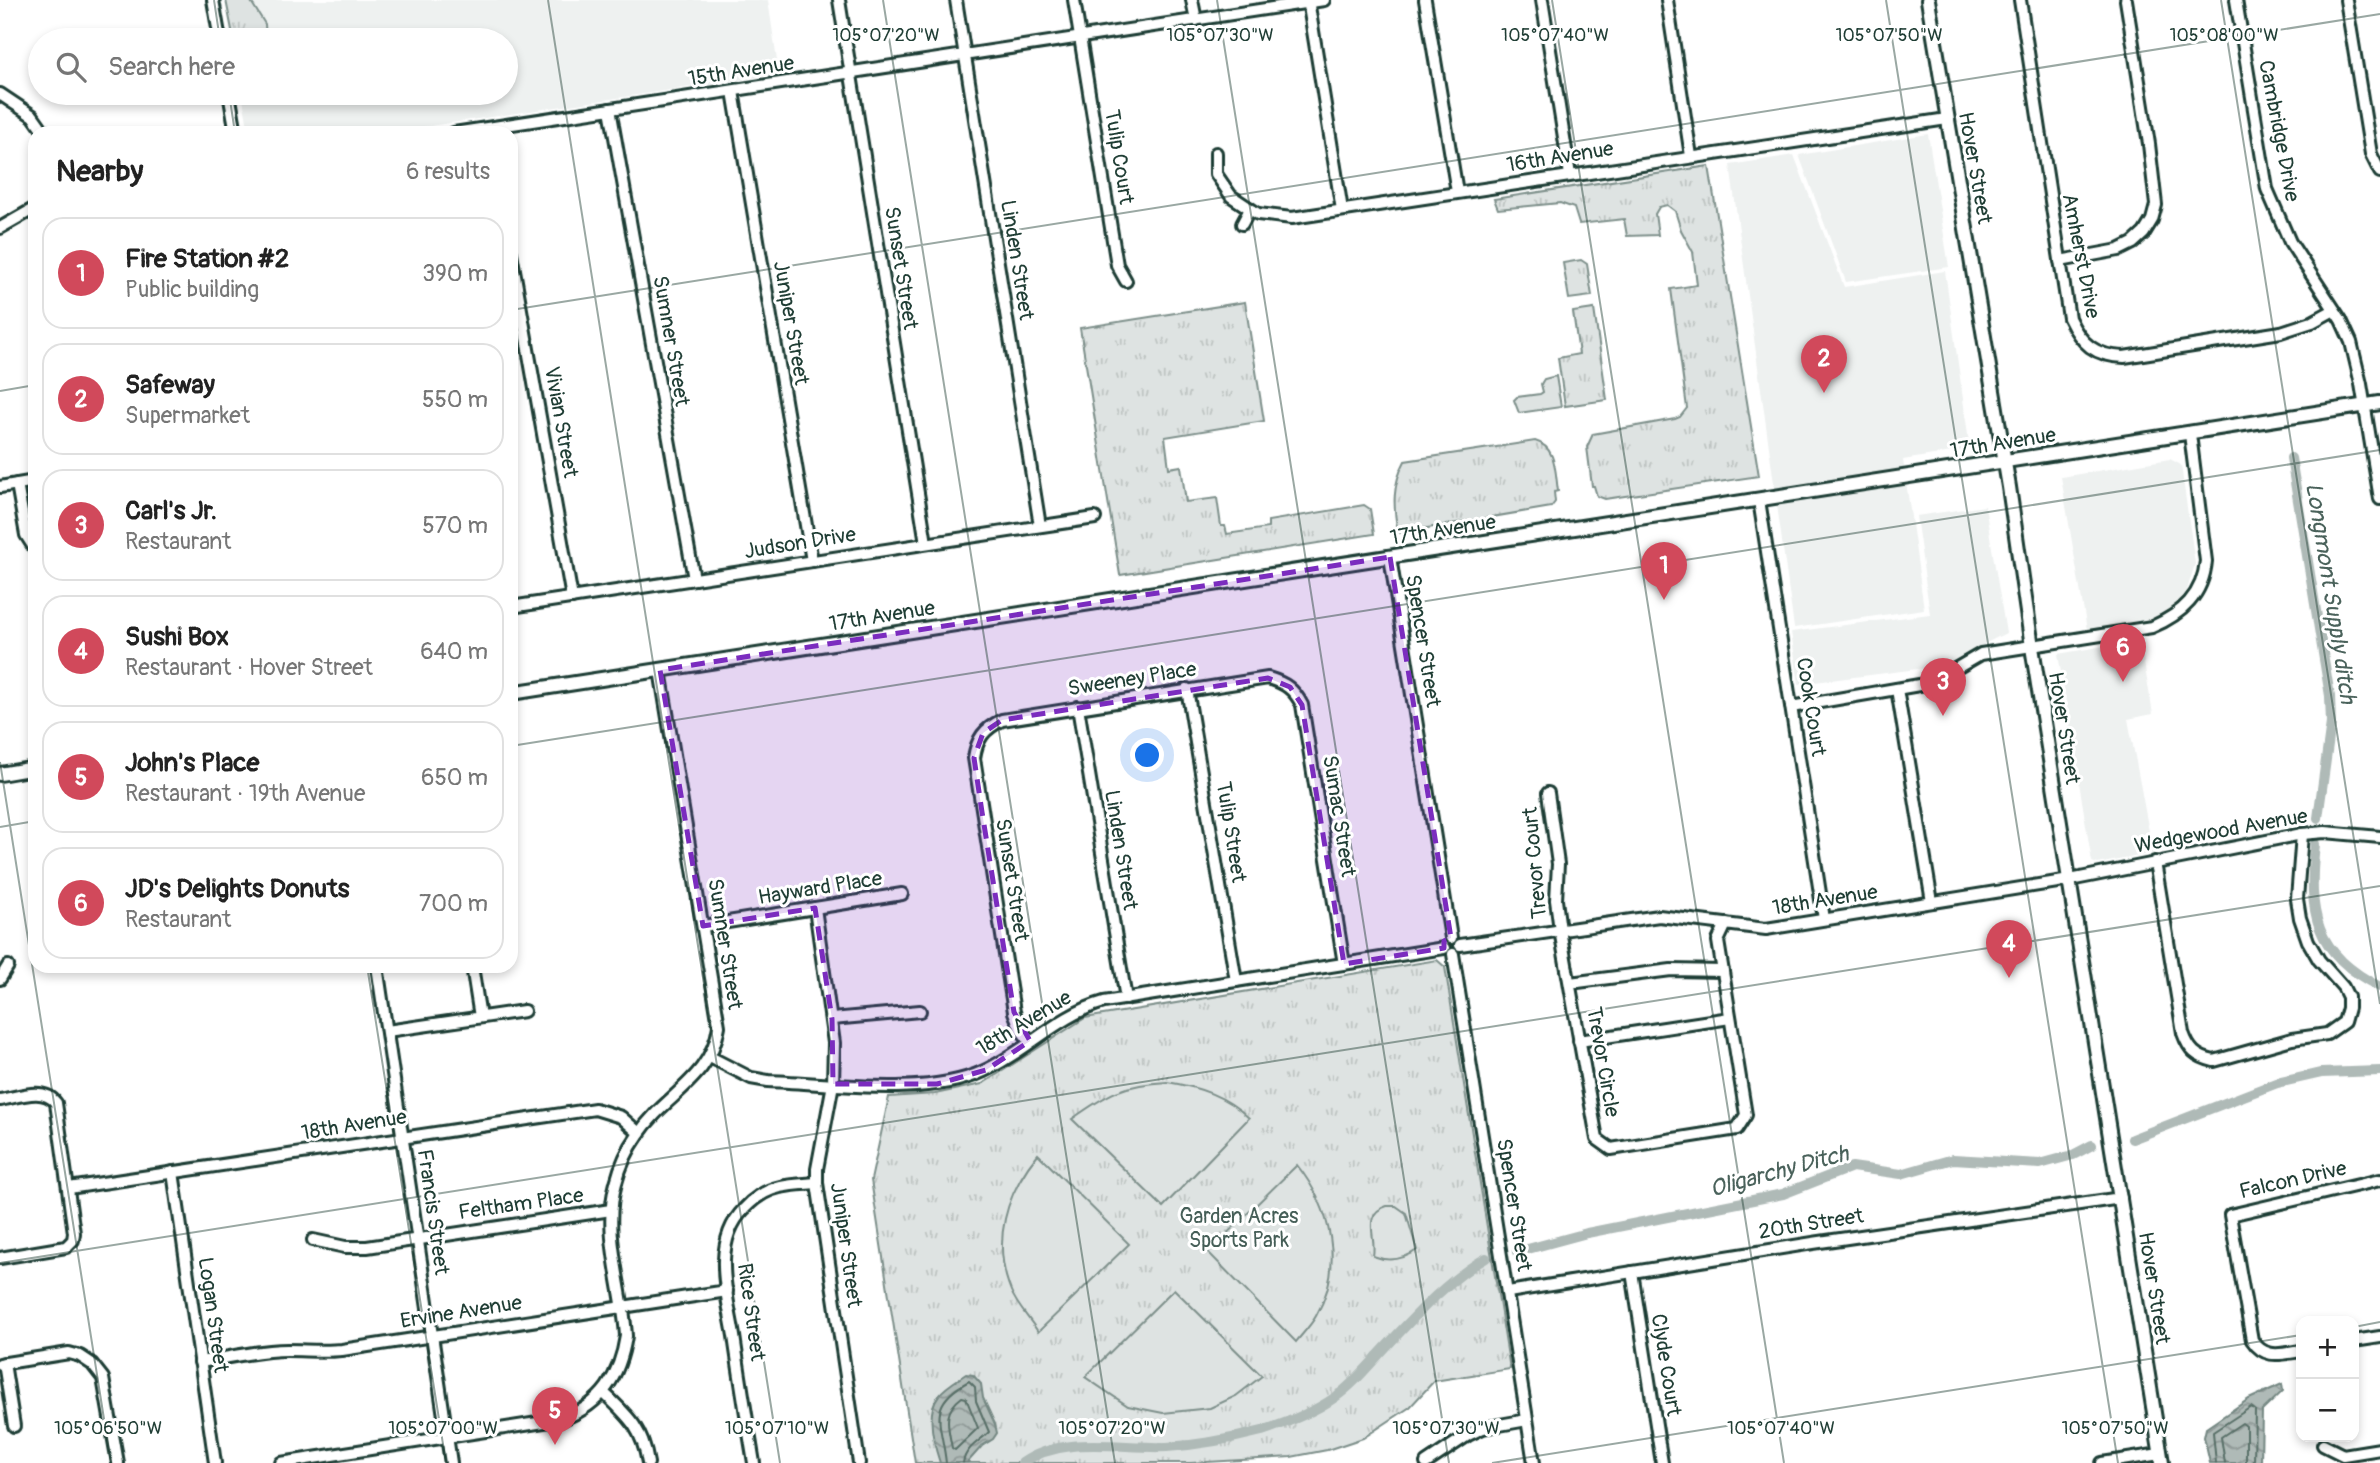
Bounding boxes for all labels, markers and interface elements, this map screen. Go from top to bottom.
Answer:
text: 105°07'20"W [832,24,940,47]
text: 105°07'30"W [1166,24,1274,47]
text: 105°07'40"W [1501,24,1609,47]
text: 105°07'50"W [1835,24,1943,47]
text: 105°08'00"W [2169,24,2279,47]
search box [28,28,518,105]
icon: search [52,48,90,86]
street label: 15th Avenue [686,49,797,93]
text: Search here [108,51,235,83]
street label: Cambridge Drive [2252,58,2306,205]
street label: Tulip Court [1098,108,1140,207]
street label: Hover Street [1952,110,1998,227]
street label: 16th Avenue [1505,135,1616,179]
text: Nearby [56,153,143,190]
text: 6 results [406,157,490,186]
street label: Amherst Drive [2056,191,2106,321]
street label: Linden Street [994,198,1040,322]
street label: Sunset Street [878,205,924,332]
text: Fire Station #2 [125,243,289,275]
text: 1 [77,259,86,288]
text: 390 m [422,259,488,288]
street label: Juniper Street [767,259,815,388]
street label: Sumner Street [646,274,696,409]
text: Public building [125,275,259,304]
pin: 2 [1801,335,1847,393]
street label: Vivian Street [538,364,584,480]
text: Safeway [125,369,215,401]
text: 2 [75,385,87,414]
text: 550 m [422,385,488,414]
text: Supermarket [125,401,250,430]
street label: 17th Avenue [1948,421,2058,465]
water label: Longmont Supply ditch [2299,480,2363,707]
text: Carl's Jr. [125,495,217,527]
street label: 17th Avenue [1388,508,1498,552]
text: 3 [75,511,87,540]
text: 570 m [422,511,488,540]
street label: Judson Drive [742,521,858,565]
text: Restaurant [125,527,231,556]
pin: 1 [1641,542,1687,600]
street label: Spencer Street [1399,573,1447,710]
street label: 17th Avenue [827,594,937,638]
text: Sushi Box [125,621,229,653]
pin: 6 [2100,624,2146,682]
text: 4 [74,637,88,666]
text: 640 m [420,637,488,666]
text: Restaurant · Hover Street [125,653,373,682]
street label: Sweeney Place [1066,655,1199,702]
street label: Cook Court [1790,656,1832,759]
pin: 3 [1920,658,1966,716]
street label: Hover Street [2042,670,2086,787]
your location [1130,738,1164,772]
text: John's Place [125,747,259,779]
street label: Sumac Street [1316,753,1362,879]
text: 5 [75,763,87,792]
text: 650 m [421,763,488,792]
text: Restaurant · 19th Avenue [125,779,365,808]
street label: Tulip Street [1210,780,1252,885]
street label: Linden Street [1098,788,1144,912]
street label: Wedgewood Avenue [2132,802,2310,860]
street label: Trevor Court [1517,806,1553,920]
street label: Sunset Street [989,817,1035,944]
street label: Hayward Place [756,865,885,911]
text: JD's Delights Donuts [125,873,349,905]
street label: Sumner Street [701,877,749,1012]
street label: 18th Avenue [1770,878,1880,922]
text: 6 [74,889,88,918]
text: 700 m [419,889,488,918]
text: Restaurant [125,905,231,934]
pin: 4 [1986,920,2032,978]
street label: 18th Avenue [972,984,1077,1062]
street label: Trevor Circle [1580,1005,1626,1120]
street label: 18th Avenue [299,1103,409,1147]
street label: Spencer Street [1490,1137,1538,1274]
water label: Oligarchy Ditch [1707,1138,1853,1203]
street label: Francis Street [411,1148,455,1277]
street label: Falcon Drive [2237,1154,2350,1205]
street label: Juniper Street [824,1181,868,1310]
street label: Feltham Place [457,1182,586,1226]
street label: 20th Street [1757,1202,1866,1246]
park label: Garden Acres Sports Park [1180,1203,1299,1254]
street label: Hover Street [2132,1230,2176,1347]
street label: Logan Street [192,1256,235,1375]
street label: Rice Street [731,1261,771,1363]
street label: Ervine Avenue [398,1289,524,1335]
street label: Clyde Court [1645,1312,1687,1419]
map controls [2296,1316,2359,1442]
button: + [2296,1316,2359,1379]
button: − [2296,1379,2359,1442]
pin: 5 [532,1387,578,1445]
text: 105°06'50"W [54,1417,162,1440]
text: 105°07'00"W [388,1417,498,1440]
text: 105°07'10"W [725,1417,829,1440]
text: 105°07'20"W [1058,1417,1166,1440]
text: 105°07'30"W [1392,1417,1500,1440]
text: 105°07'40"W [1727,1417,1835,1440]
text: 105°07'50"W [2061,1417,2169,1440]

